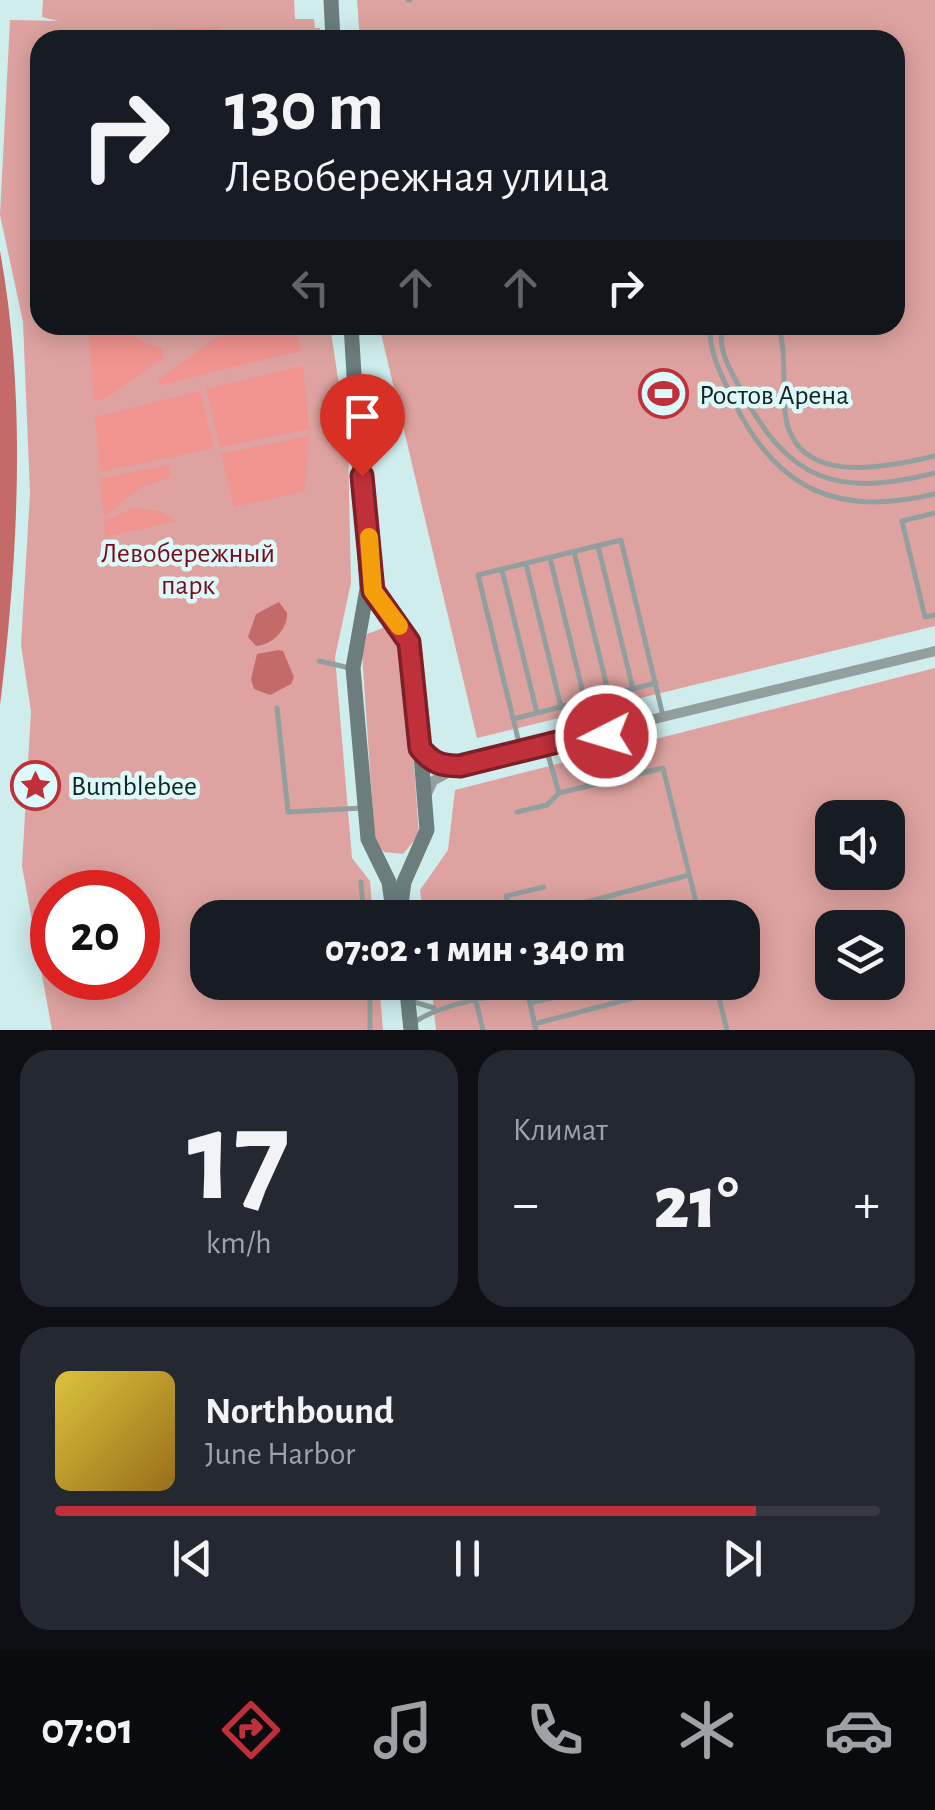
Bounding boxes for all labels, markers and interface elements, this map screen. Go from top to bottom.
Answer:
icon: right [60,70,190,200]
text: 130 m [225,73,384,143]
text: Левобережная улица [225,155,610,200]
icon: left [283,260,338,315]
icon: ahead [388,260,443,315]
icon: ahead [493,260,548,315]
icon: right [598,260,653,315]
sports icon: Ростов Арена [638,368,690,420]
pin [320,374,405,477]
place label: Ростов Арена [699,382,849,410]
icon: arrive [335,389,390,444]
park label: Левобережный парк [101,540,275,600]
position arrow [554,684,658,788]
place icon: Bumblebee [10,759,62,811]
place label: Bumblebee [71,773,197,801]
map controls [815,800,905,1000]
button: sound [815,800,905,890]
speed limit sign: 20 [30,870,160,1000]
button: layers [815,910,905,1000]
text: 07:02 · 1 мин · 340 m [325,931,625,969]
text: 17 [187,1094,290,1224]
text: Климат [513,1114,608,1146]
text: 21° [654,1167,739,1242]
text: − [513,1177,539,1232]
text: + [854,1177,880,1232]
text: km/h [206,1227,272,1259]
text: Northbound [205,1393,394,1431]
text: June Harbor [205,1438,355,1470]
icon: previous [165,1531,220,1586]
icon: pause [440,1531,495,1586]
icon: next [715,1531,770,1586]
icon: directions [216,1695,286,1765]
icon: music [368,1695,438,1765]
icon: phone [520,1695,590,1765]
icon: climate [672,1695,742,1765]
icon: car [824,1695,894,1765]
text: 07:01 [41,1707,134,1752]

